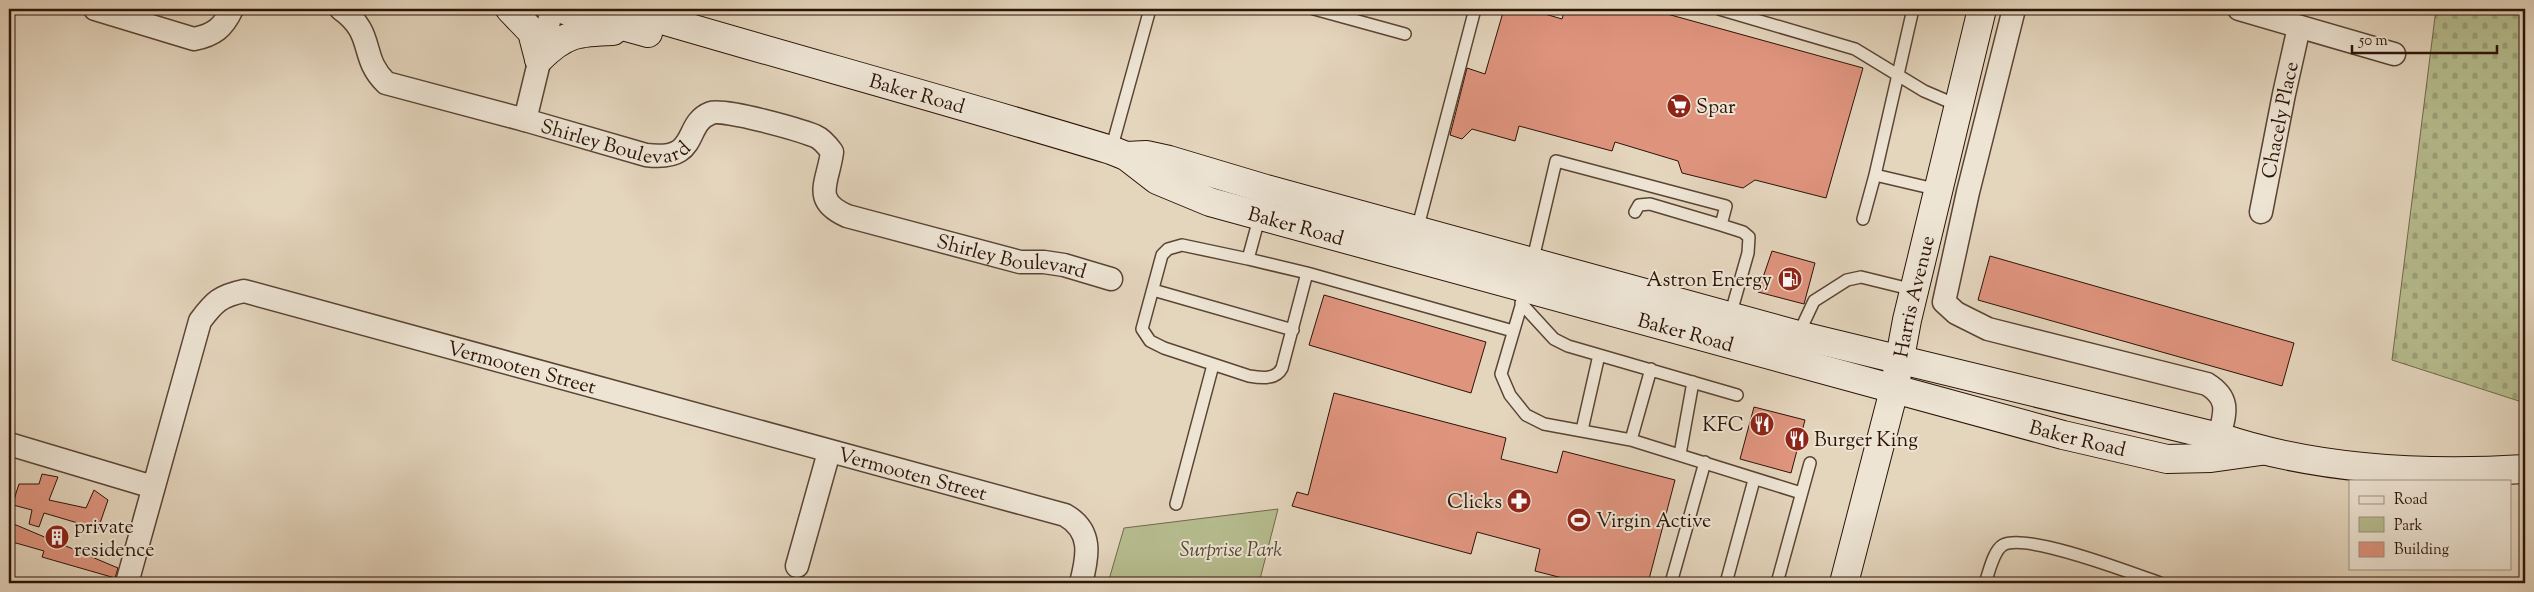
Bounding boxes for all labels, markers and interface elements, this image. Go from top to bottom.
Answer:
scale bar [2352,22,2496,54]
text: 50 m [2358,31,2388,52]
street label: Chacely Place [2256,59,2308,181]
street label: Baker Road [865,68,968,123]
supermarket icon: Spar [1666,93,1692,119]
place label: Spar [1696,94,1736,123]
street label: Shirley Boulevard [537,113,699,173]
street label: Baker Road [1244,201,1347,255]
street label: Shirley Boulevard [933,228,1090,288]
street label: Harris Avenue [1888,233,1944,360]
fuel station icon: Astron Energy [1777,266,1803,292]
place label: Astron Energy [1646,267,1772,296]
street label: Baker Road [1634,307,1736,361]
street label: Vermooten Street [443,335,599,403]
restaurant icon: KFC [1749,411,1775,437]
place label: KFC [1702,412,1744,441]
street label: Baker Road [2025,414,2128,466]
restaurant icon: Burger King [1784,426,1810,452]
place label: Burger King [1814,427,1918,456]
street label: Vermooten Street [834,442,990,510]
legend [2349,480,2512,570]
pharmacy icon: Clicks [1506,488,1532,514]
place label: Clicks [1447,489,1502,518]
text: Road [2394,490,2428,511]
sports icon: Virgin Active [1566,507,1592,533]
place label: Virgin Active [1596,508,1711,537]
place label: private residence [74,514,155,566]
text: Park [2394,516,2423,537]
building icon: private residence [44,524,70,550]
park label: Surprise Park [1180,537,1282,566]
text: Building [2394,540,2449,561]

